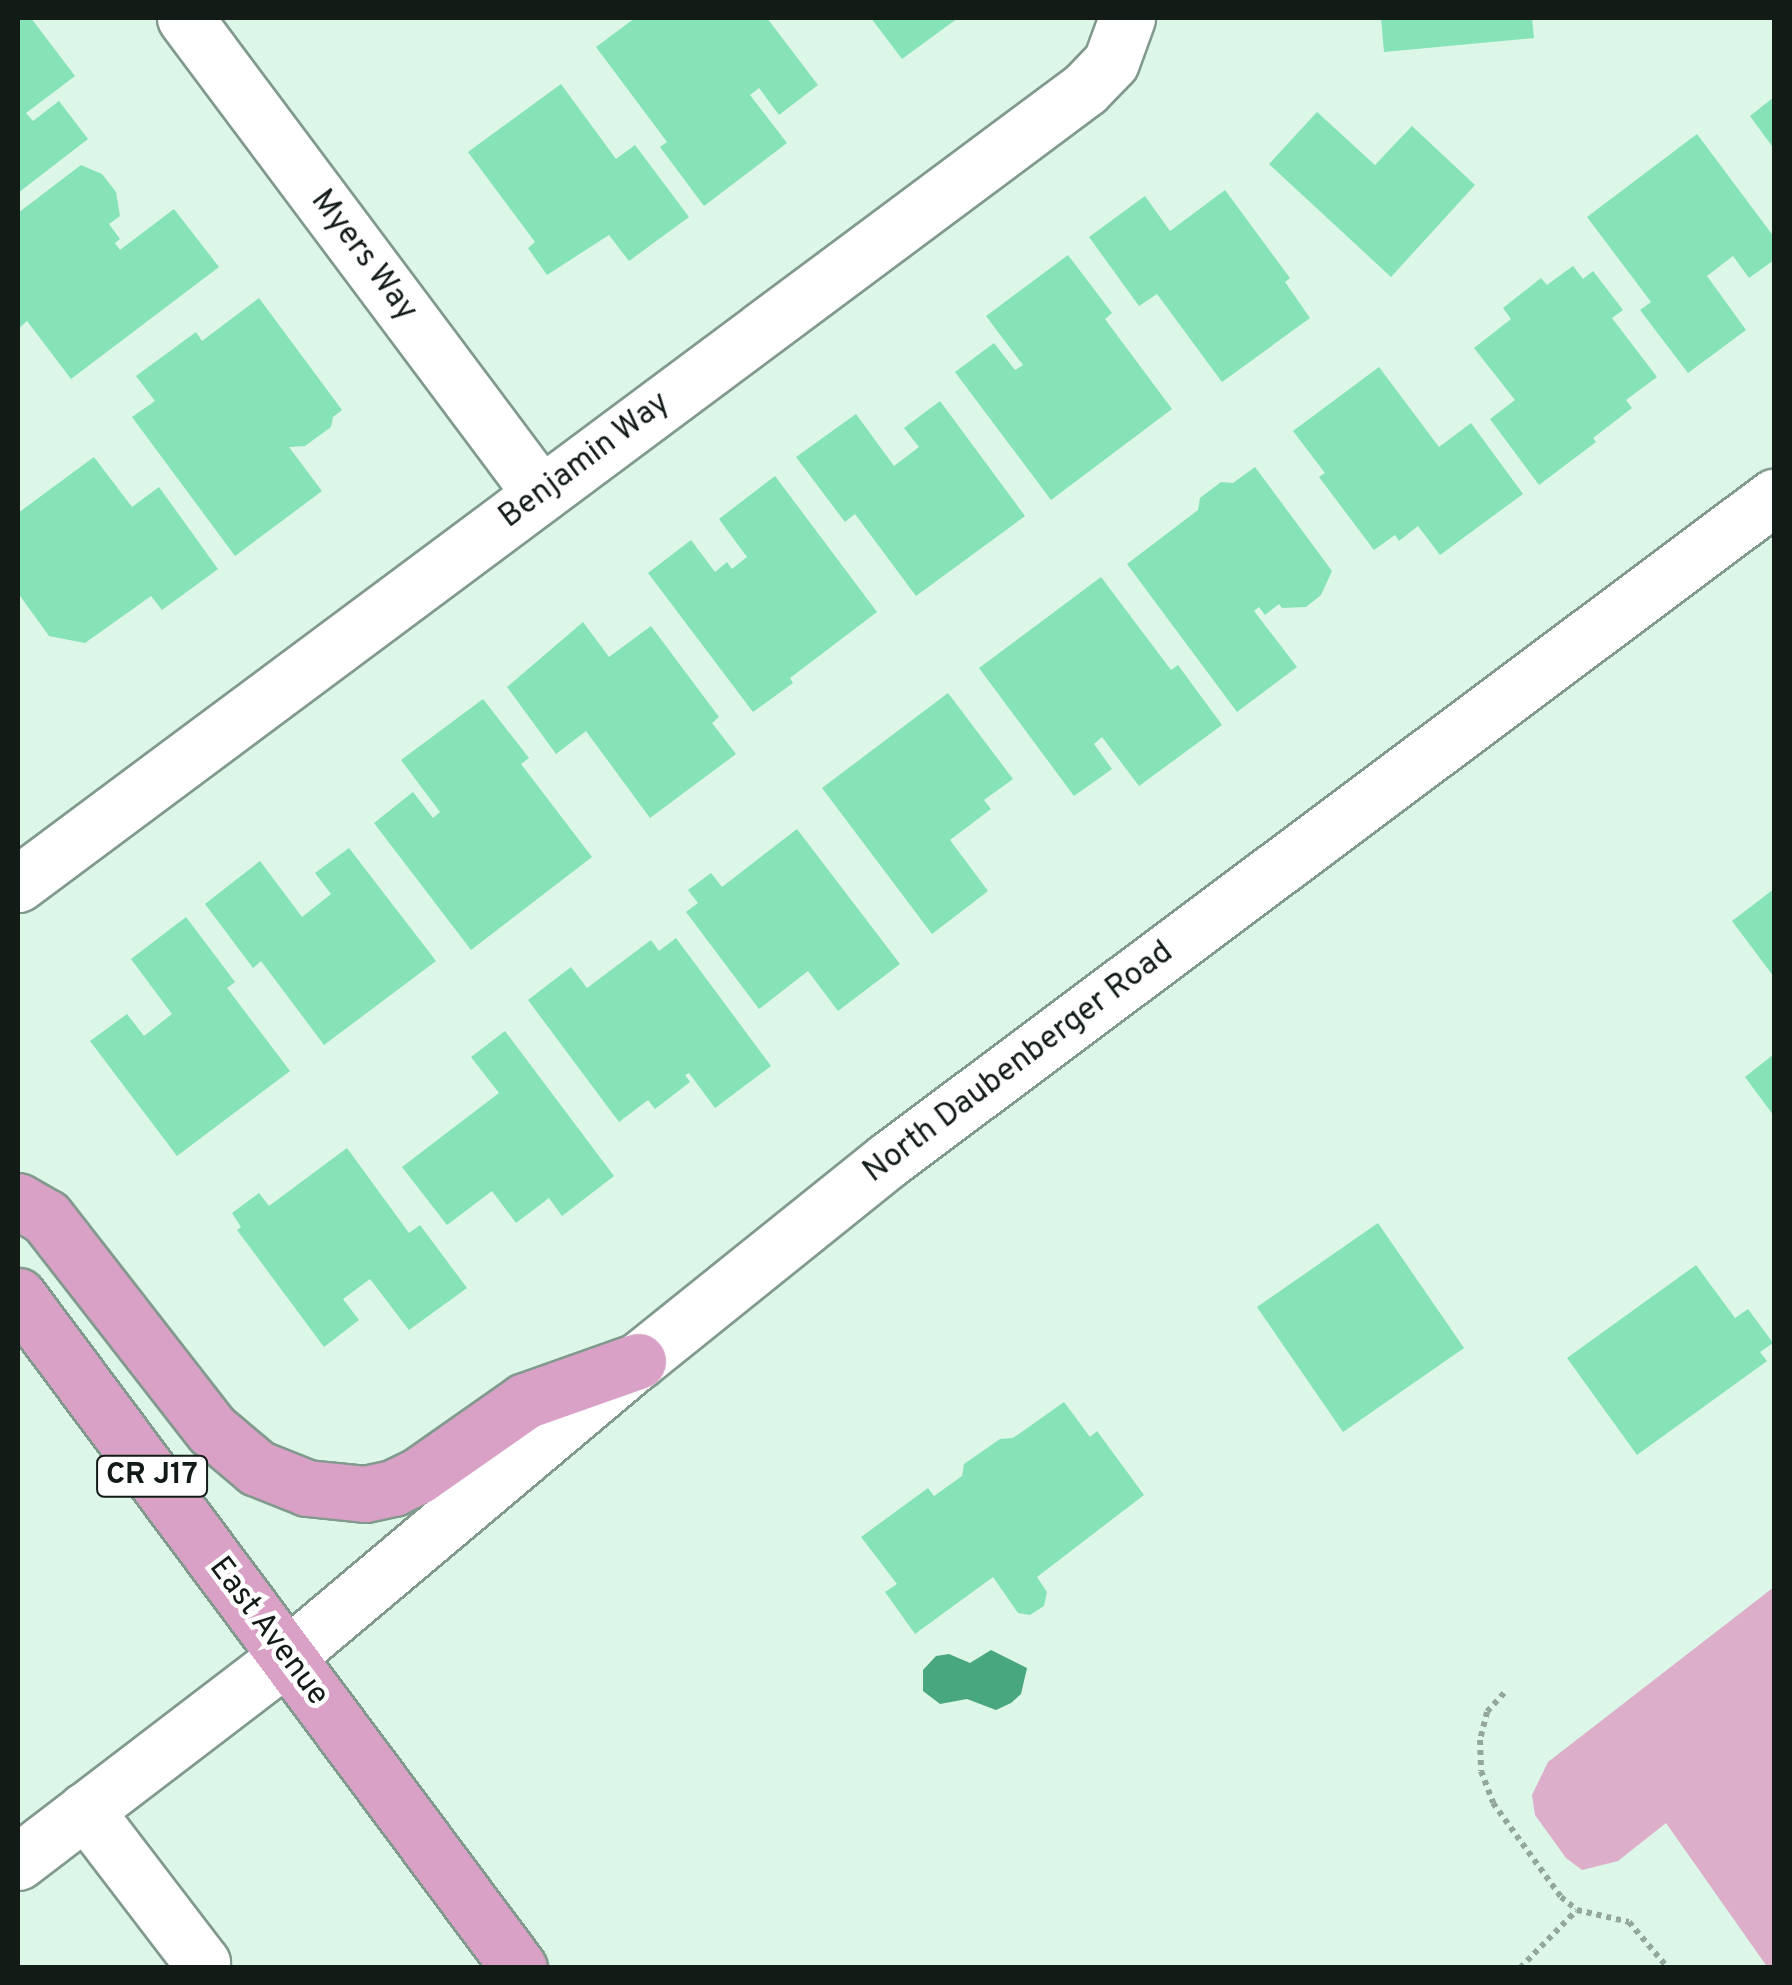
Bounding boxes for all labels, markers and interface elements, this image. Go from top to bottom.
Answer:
street label: Myers Way [301,183,425,329]
street label: Benjamin Way [492,384,678,538]
street label: North Daubenberger Road [857,934,1181,1192]
road number: CR J17 [94,1451,210,1501]
street label: East Avenue [199,1550,337,1714]

